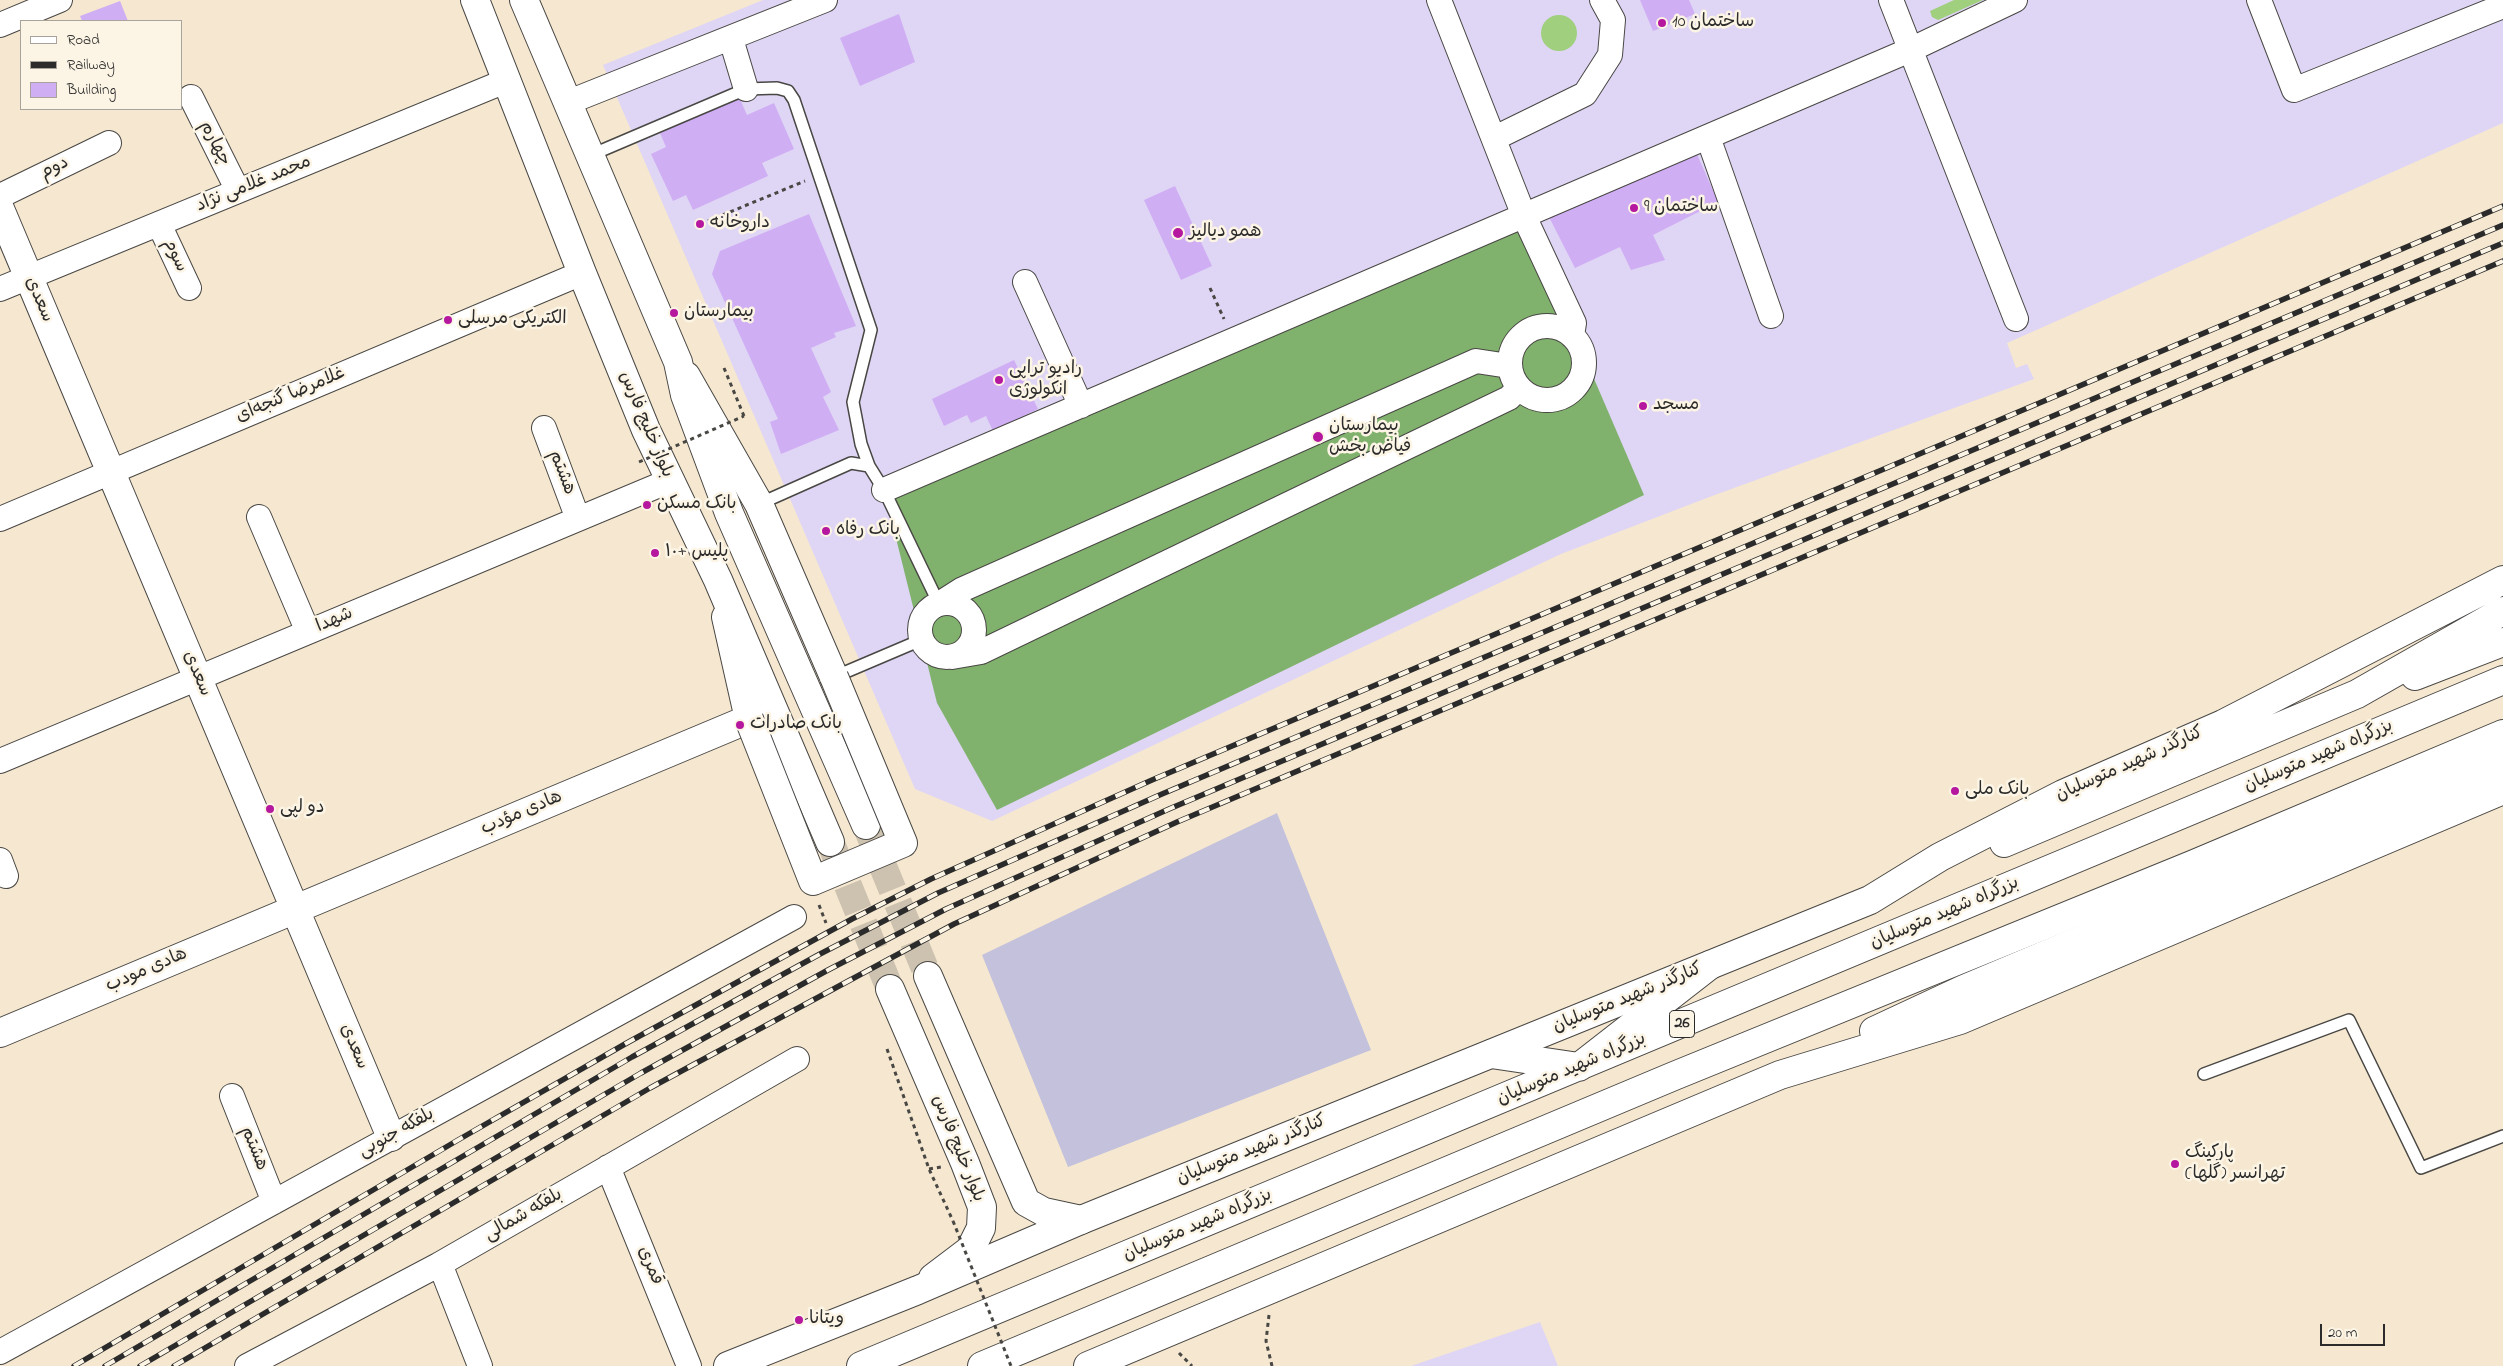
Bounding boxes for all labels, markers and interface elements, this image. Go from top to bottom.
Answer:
place label: ساختمان 10 [1672,12,1754,34]
marker: ساختمان 10 [1656,17,1668,29]
legend [20,20,182,110]
text: Road [67,29,100,51]
text: Railway [67,54,115,76]
text: Building [67,79,116,101]
street label: چهارم [194,118,234,170]
street label: محمد غلامی نژاد [193,152,315,218]
street label: دوم [37,153,73,185]
place label: ساختمان 9 [1644,197,1718,219]
marker: ساختمان 9 [1628,202,1640,214]
place label: داروخانه [710,213,770,235]
marker: داروخانه [694,218,706,230]
place label: همو دیالیز [1189,222,1262,244]
marker: همو دیالیز [1171,226,1185,240]
street label: سوم [157,236,191,276]
street label: سعدی [19,274,57,326]
place label: بیمارستان [684,302,754,324]
marker: بیمارستان [668,307,680,319]
place label: الکتریکی مرسلی [458,309,567,331]
marker: الکتریکی مرسلی [442,314,454,326]
place label: رادیو تراپی انکولوژی [1009,359,1082,402]
street label: غلامرضا گنجه‌ای [233,363,349,429]
street label: بلوار خلیج فارس [613,369,677,481]
marker: رادیو تراپی انکولوژی [993,374,1005,386]
place label: مسجد [1653,395,1699,417]
marker: مسجد [1637,400,1649,412]
place label: بیمارستان فیاض بخش [1329,416,1411,458]
marker: بیمارستان فیاض بخش [1311,430,1325,444]
street label: هشتم [543,448,579,498]
place label: بانک مسکن [657,494,737,516]
marker: بانک مسکن [641,499,653,511]
place label: بانک رفاه [836,520,900,542]
marker: بانک رفاه [820,525,832,537]
place label: پلیس +۱۰ [665,542,729,564]
marker: پلیس +۱۰ [649,547,661,559]
street label: شهدا [313,604,357,638]
street label: سعدی [177,648,215,700]
place label: بانک صادرات [750,714,842,736]
street label: بزرگراه شهید متوسلیان [2241,716,2397,798]
marker: بانک صادرات [734,719,746,731]
street label: کنارگذر شهید متوسلیان [2053,723,2207,807]
place label: بانک ملی [1965,780,2029,802]
marker: بانک ملی [1949,785,1961,797]
street label: هادی مؤدب [478,787,566,841]
place label: دو لپی [280,798,324,820]
marker: دو لپی [264,803,276,815]
street label: بزرگراه شهید متوسلیان [1867,873,2023,955]
street label: هادی مودب [103,944,191,998]
street label: کنارگذر شهید متوسلیان [1550,959,1706,1039]
road number: 26 [1670,1011,1694,1038]
street label: سعدی [334,1021,372,1073]
street label: بزرگراه شهید متوسلیان [1494,1029,1650,1111]
street label: بلوار خلیج فارس [926,1092,988,1206]
street label: بلفکه جنوبی [355,1104,439,1164]
street label: کنارگذر شهید متوسلیان [1174,1111,1330,1191]
street label: هشتم [234,1124,272,1174]
place label: پارکینگ تهرانسر (گلها) [2185,1143,2285,1186]
marker: پارکینگ تهرانسر (گلها) [2169,1158,2181,1170]
street label: بلفکه شمالی [481,1185,567,1247]
street label: بزرگراه شهید متوسلیان [1120,1185,1276,1267]
street label: قمری [632,1244,666,1288]
place label: ویتانا [809,1309,844,1331]
marker: ویتانا [793,1314,805,1326]
scale bar [2323,1314,2388,1346]
text: 20 m [2328,1322,2357,1344]

